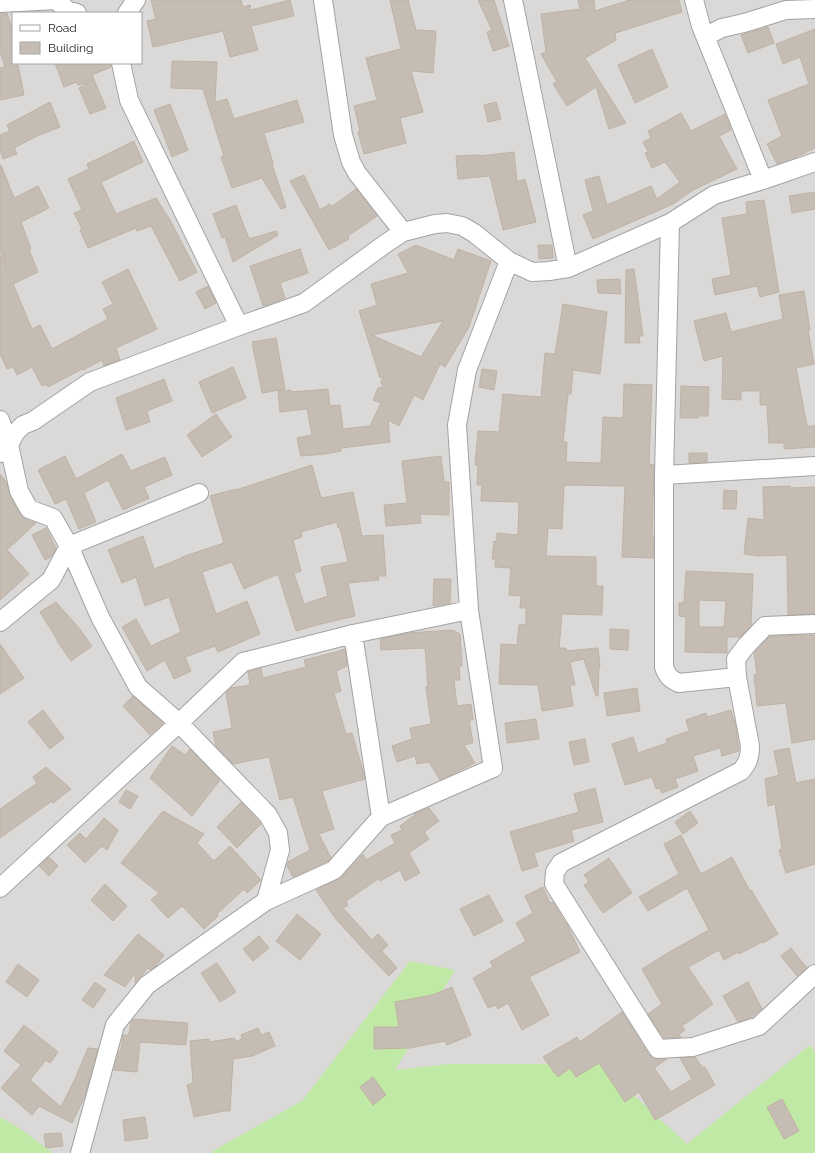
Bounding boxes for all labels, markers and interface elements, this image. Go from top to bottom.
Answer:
legend [12,12,142,64]
text: Road [48,21,77,35]
text: Building [48,41,94,55]

